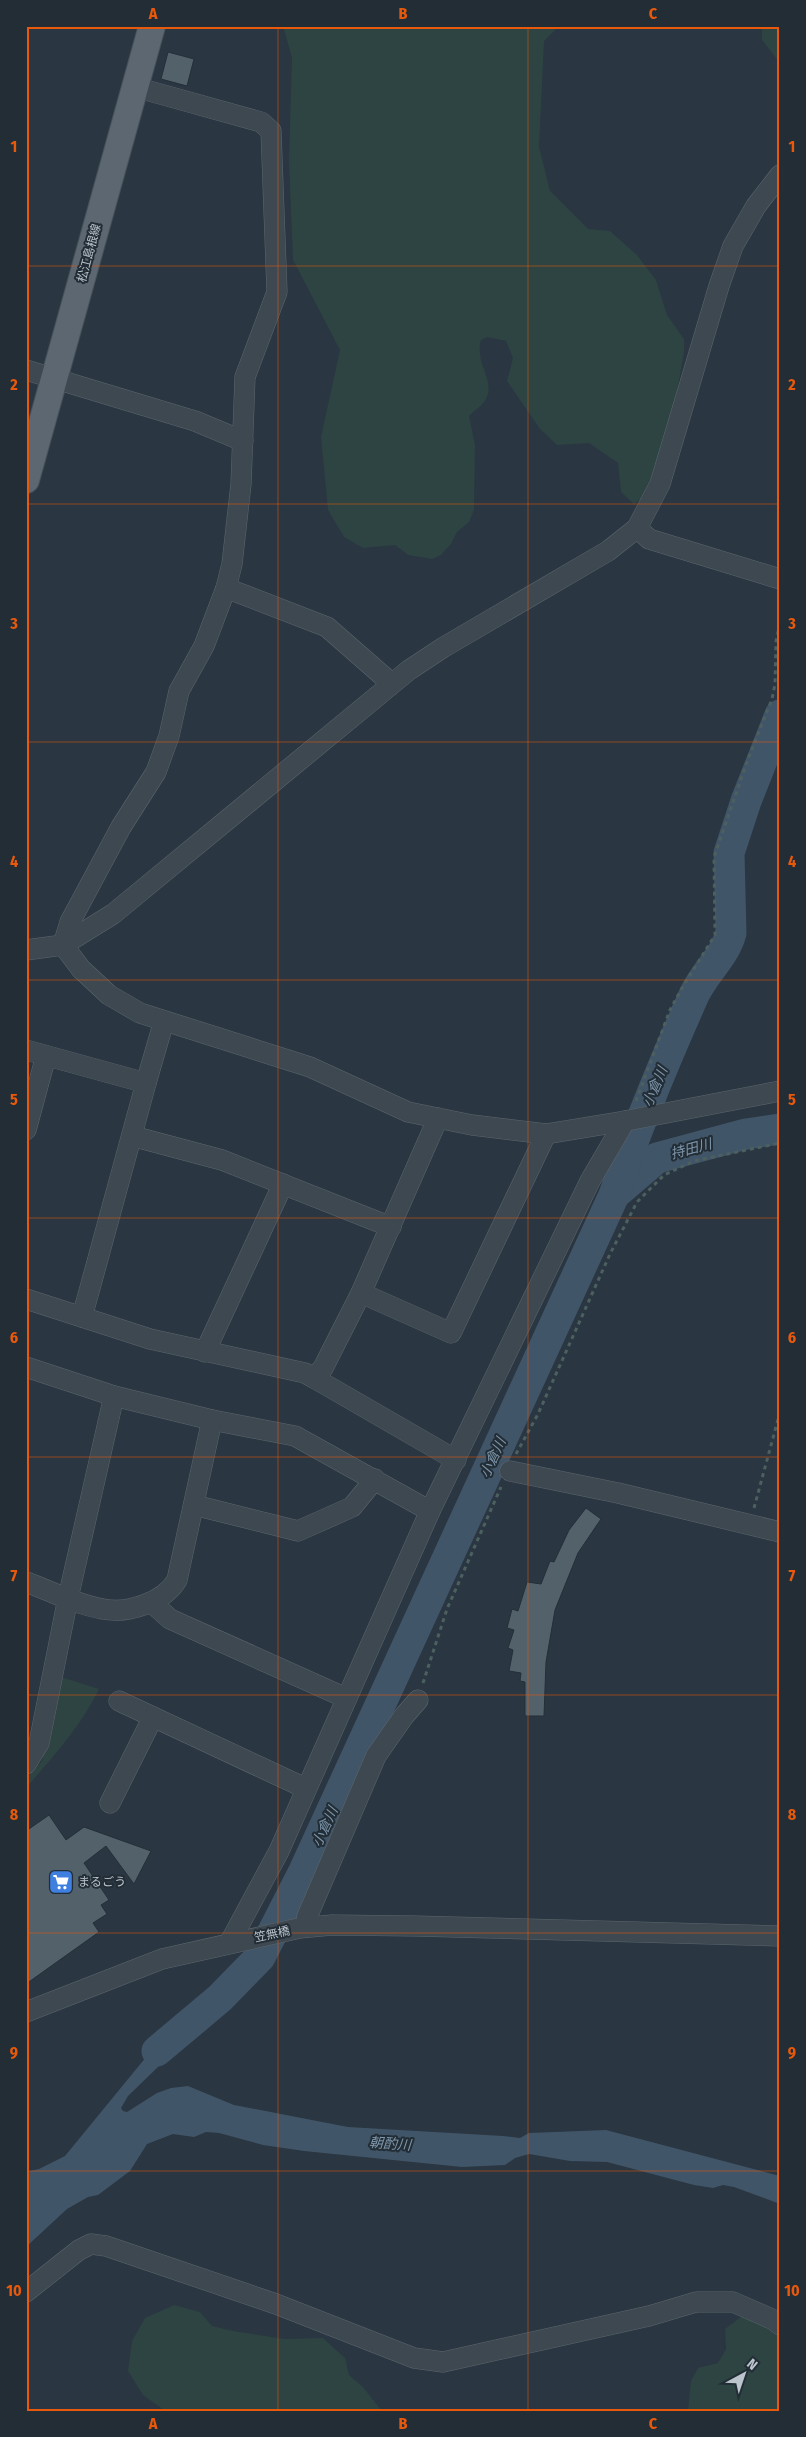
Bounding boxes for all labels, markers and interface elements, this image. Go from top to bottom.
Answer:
text: A [148,4,158,23]
text: B [399,4,408,23]
text: C [649,4,658,23]
text: 1 [11,137,17,156]
text: 1 [789,137,795,156]
street label: 松江島根線 [74,222,104,284]
text: 2 [9,375,18,394]
text: 2 [787,375,796,394]
text: 3 [9,614,18,633]
text: 3 [787,614,796,633]
text: 4 [10,852,18,871]
text: 4 [788,852,796,871]
water label: 小倉川 [639,1063,672,1110]
text: 5 [10,1090,18,1109]
text: 5 [788,1090,796,1109]
water label: 持田川 [669,1135,715,1163]
text: 6 [10,1328,18,1347]
text: 6 [788,1328,796,1347]
water label: 小倉川 [476,1434,510,1481]
text: 7 [11,1566,18,1585]
text: 7 [789,1566,796,1585]
water label: 小倉川 [308,1803,342,1850]
text: 8 [10,1805,19,1824]
text: 8 [788,1805,797,1824]
supermarket icon: まるごう [48,1869,74,1895]
place label: まるごう [78,1875,126,1889]
street label: 笠無橋 [253,1923,291,1945]
text: 9 [10,2043,18,2062]
text: 9 [788,2043,796,2062]
water label: 朝酌川 [368,2134,414,2154]
text: 10 [6,2281,22,2300]
text: 10 [784,2281,800,2300]
north arrow [718,2350,768,2400]
text: N [743,2355,761,2374]
text: A [148,2414,158,2433]
text: B [399,2414,408,2433]
text: C [649,2414,658,2433]

